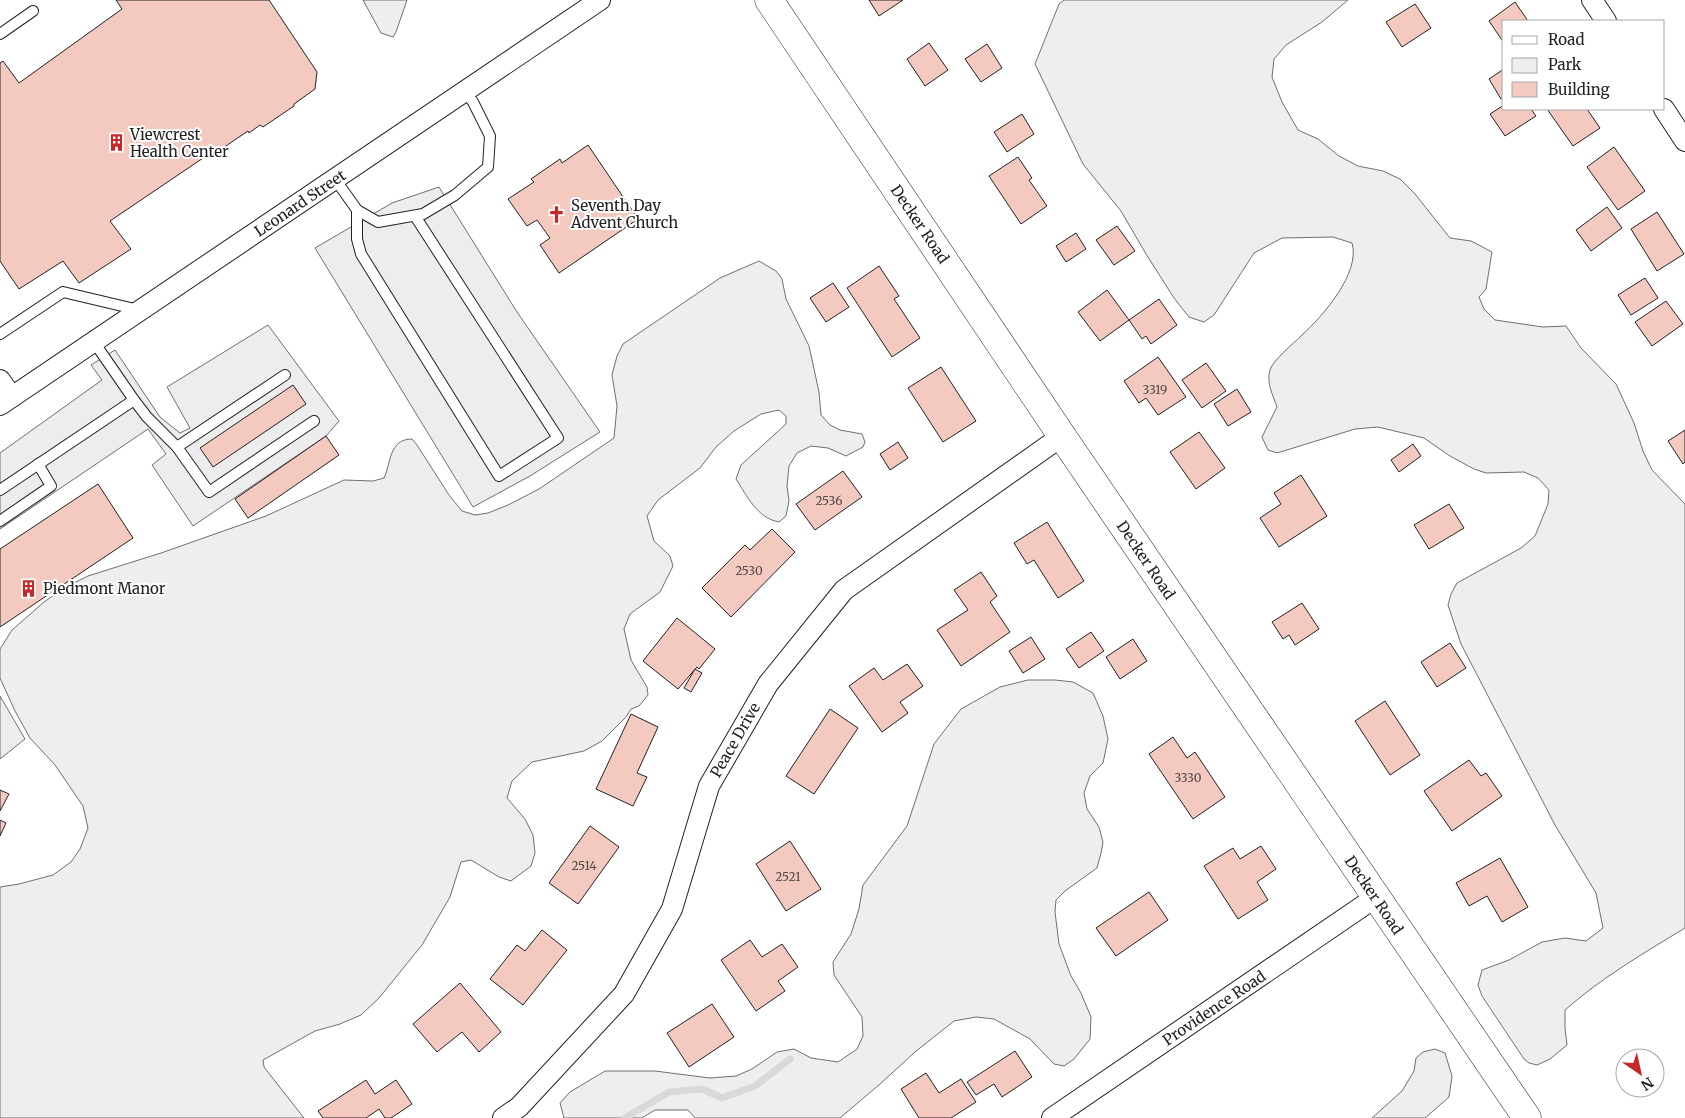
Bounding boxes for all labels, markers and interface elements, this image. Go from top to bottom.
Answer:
legend [1502,20,1665,110]
text: Road [1548,30,1584,49]
text: Park [1548,55,1582,74]
text: Building [1548,80,1610,99]
place label: Viewcrest Health Center [129,125,229,161]
building icon: Viewcrest Health Center [106,133,126,153]
street label: Leonard Street [251,165,349,241]
street label: Decker Road [887,181,953,267]
place label: Seventh Day Advent Church [570,196,678,232]
church icon: Seventh Day Advent Church [547,204,567,224]
house number: 3319 [1143,382,1167,397]
house number: 2536 [815,493,843,508]
street label: Decker Road [1113,517,1179,603]
house number: 2530 [735,563,763,578]
building icon: Piedmont Manor [19,578,39,598]
place label: Piedmont Manor [43,579,166,598]
street label: Peace Drive [706,699,764,781]
house number: 3330 [1174,770,1202,785]
street label: Decker Road [1341,852,1407,938]
house number: 2514 [571,858,597,873]
house number: 2521 [775,869,801,884]
street label: Providence Road [1159,967,1269,1049]
north arrow [1615,1048,1665,1098]
text: N [1638,1073,1657,1094]

